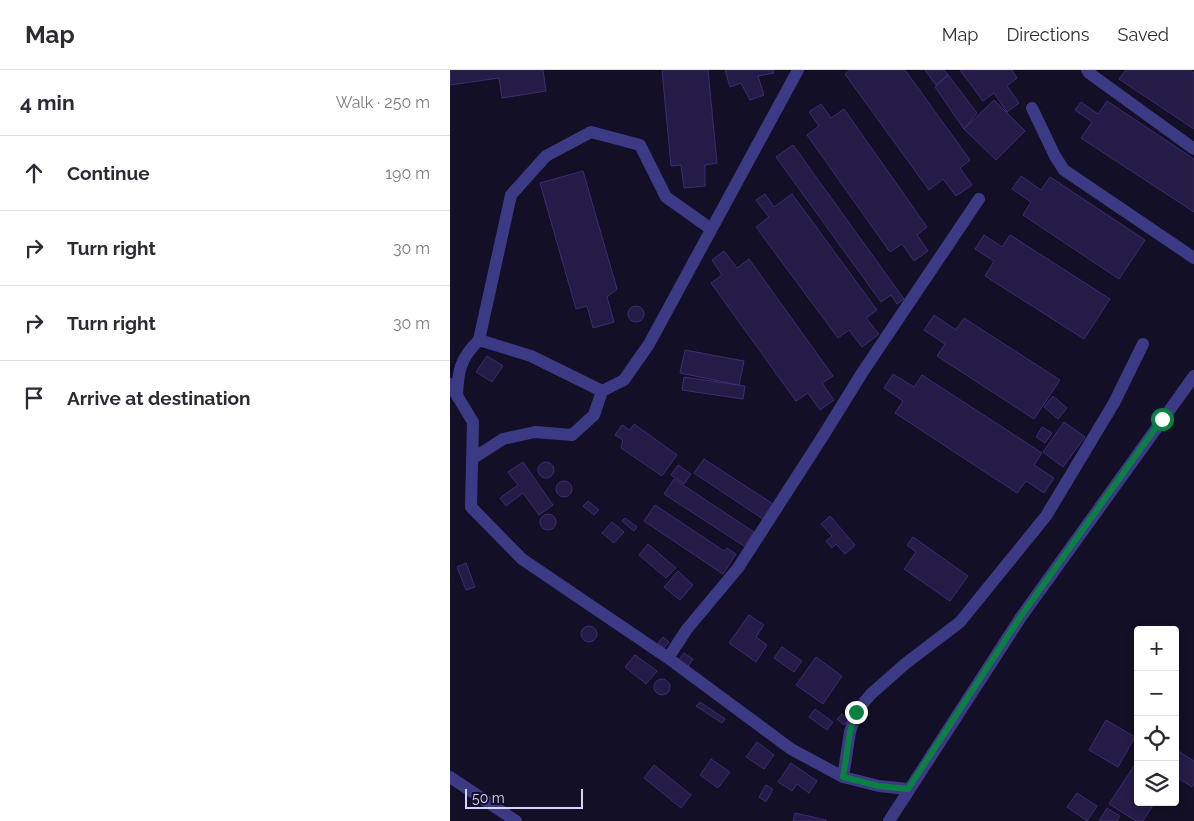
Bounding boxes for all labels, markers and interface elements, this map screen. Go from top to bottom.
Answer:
text: Map [25,20,75,49]
text: Map [942,24,978,45]
text: Directions [1006,24,1090,45]
text: Saved [1118,24,1169,45]
text: 4 min [20,90,75,115]
text: Walk · 250 m [336,93,430,112]
icon: ahead [20,159,48,187]
text: Continue [67,162,150,184]
text: 190 m [385,164,430,183]
icon: right [20,234,48,262]
text: Turn right [67,237,156,259]
text: 30 m [393,239,430,258]
icon: right [20,309,48,337]
text: Turn right [67,312,156,334]
text: 30 m [393,314,430,333]
icon: arrive [20,384,48,412]
text: Arrive at destination [67,387,251,409]
route start [1151,408,1174,431]
map controls [1134,626,1179,806]
button: + [1134,626,1179,671]
button: − [1134,671,1179,716]
route end [845,701,868,724]
button: locate [1134,716,1179,761]
button: layers [1134,761,1179,806]
scale bar [465,786,582,809]
text: 50 m [472,790,505,806]

